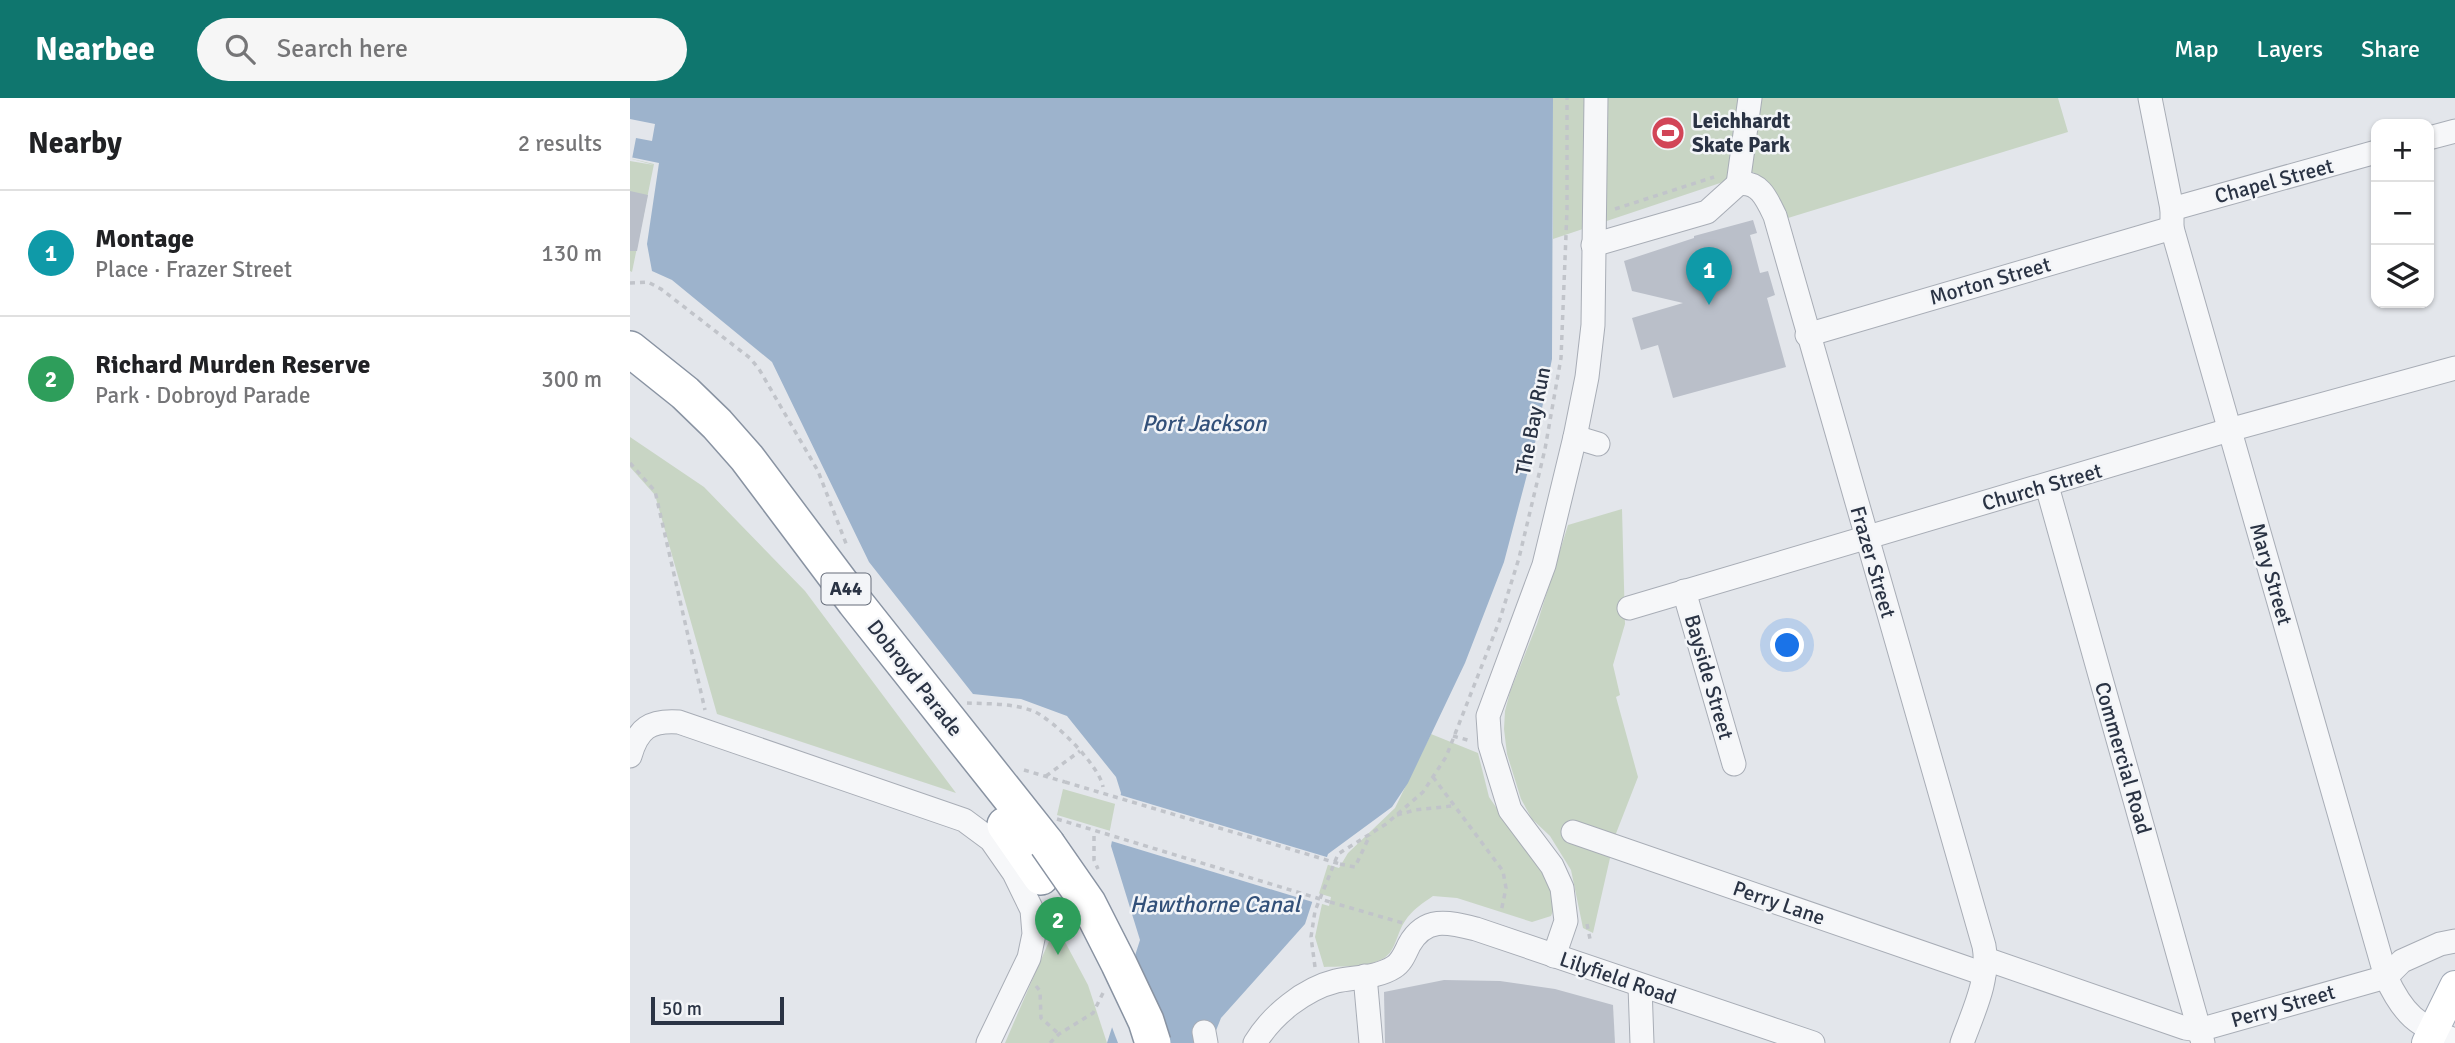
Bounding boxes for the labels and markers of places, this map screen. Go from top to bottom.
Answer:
place label: Leichhardt Skate Park [1692,108,1790,158]
sports icon: Leichhardt Skate Park [1649,114,1687,152]
pin: 1 [1686,247,1732,305]
pin: 2 [1035,897,1081,955]

